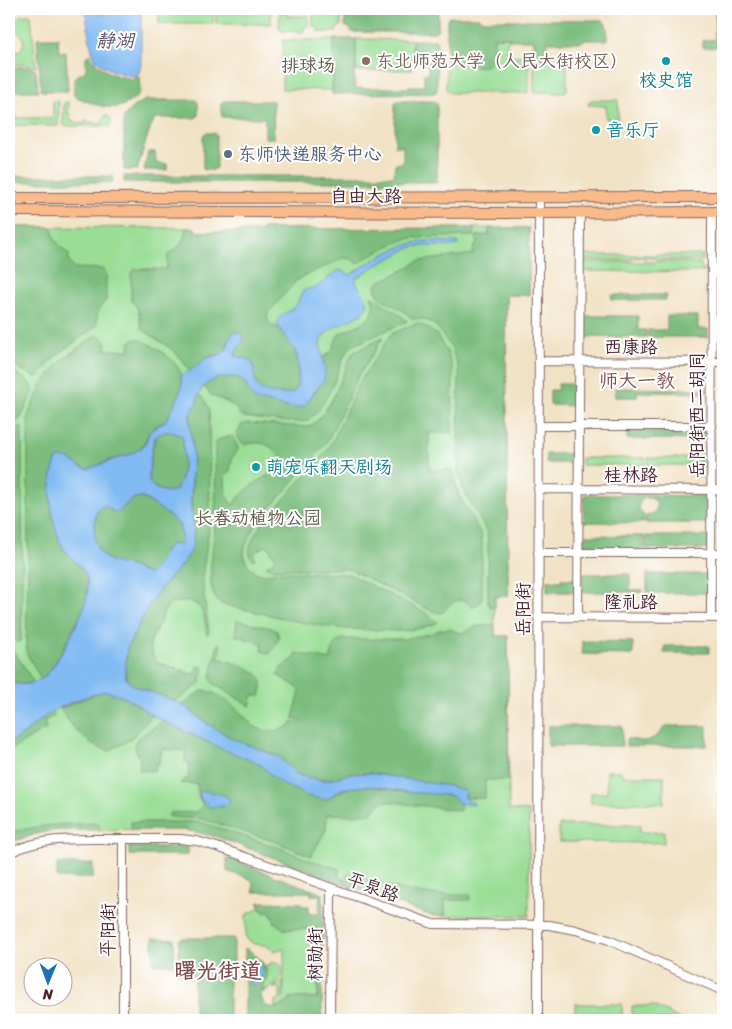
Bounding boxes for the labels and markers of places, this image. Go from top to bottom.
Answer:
place label: 东北师范大学（人民大街校区） [376,45,628,77]
marker: 东北师范大学（人民大街校区） [360,55,372,67]
marker: 校史馆 [660,55,672,67]
place label: 校史馆 [639,64,693,96]
place label: 音乐厅 [606,114,660,146]
marker: 音乐厅 [590,124,602,136]
place label: 东师快递服务中心 [238,138,382,170]
marker: 东师快递服务中心 [222,148,234,160]
place label: 萌宠乐翻天剧场 [266,451,392,483]
marker: 萌宠乐翻天剧场 [250,461,262,473]

